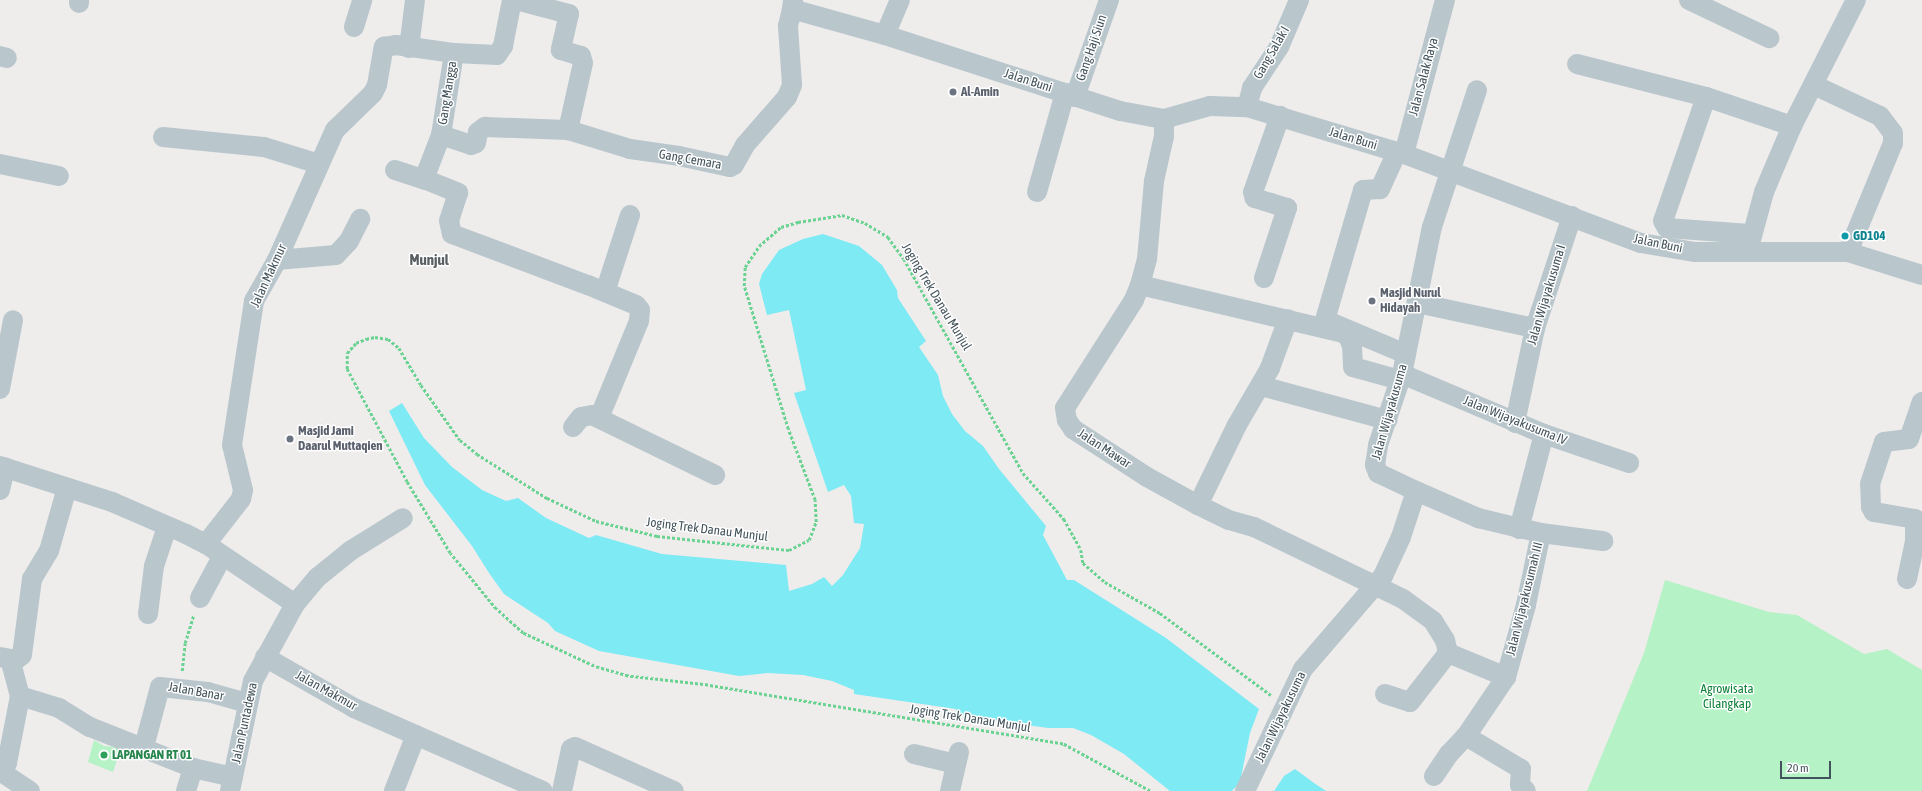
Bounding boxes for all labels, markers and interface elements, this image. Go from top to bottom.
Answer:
street label: Gang Haji Siun [1073,13,1111,83]
street label: Gang Salak I [1251,24,1293,82]
street label: Jalan Salak Raya [1406,36,1442,118]
street label: Gang Mangga [435,60,461,126]
street label: Jalan Buni [1002,66,1054,96]
place label: Al-Amin [961,84,999,100]
marker: Al-Amin [948,87,958,97]
street label: Jalan Buni [1327,124,1379,154]
street label: Gang Cemara [657,147,723,173]
place label: GD104 [1853,228,1885,244]
street label: Jalan Buni [1632,231,1684,257]
marker: GD104 [1840,231,1850,241]
street label: Joging Trek Danau Munjul [898,241,974,353]
street label: Jalan Makmur [248,242,290,310]
street label: Jalan Wijayakusuma I [1524,243,1570,347]
district label: Munjul [409,251,449,269]
place label: Masjid Nurul Hidayah [1380,286,1441,317]
marker: Masjid Nurul Hidayah [1367,296,1377,306]
street label: Jalan Wijayakusuma [1369,362,1411,462]
street label: Jalan Wijayakusuma IV [1461,393,1569,449]
place label: Masjid Jami Daarul Muttaqien [298,424,383,455]
street label: Jalan Mawar [1075,426,1133,472]
marker: Masjid Jami Daarul Muttaqien [285,434,295,444]
street label: Joging Trek Danau Munjul [645,515,769,545]
street label: Jalan Wijayakusumah III [1503,540,1547,658]
street label: Jalan Makmur [293,668,359,714]
street label: Jalan Wijayakusuma [1252,669,1310,765]
street label: Jalan Banar [167,679,225,705]
street label: Jalan Puntadewa [229,681,261,765]
park label: Agrowisata Cilangkap [1701,682,1753,713]
street label: Joging Trek Danau Munjul [908,702,1032,736]
place label: LAPANGAN RT 01 [112,747,192,763]
marker: LAPANGAN RT 01 [99,750,109,760]
scale bar [1782,753,1833,779]
text: 20 m [1787,761,1809,775]

